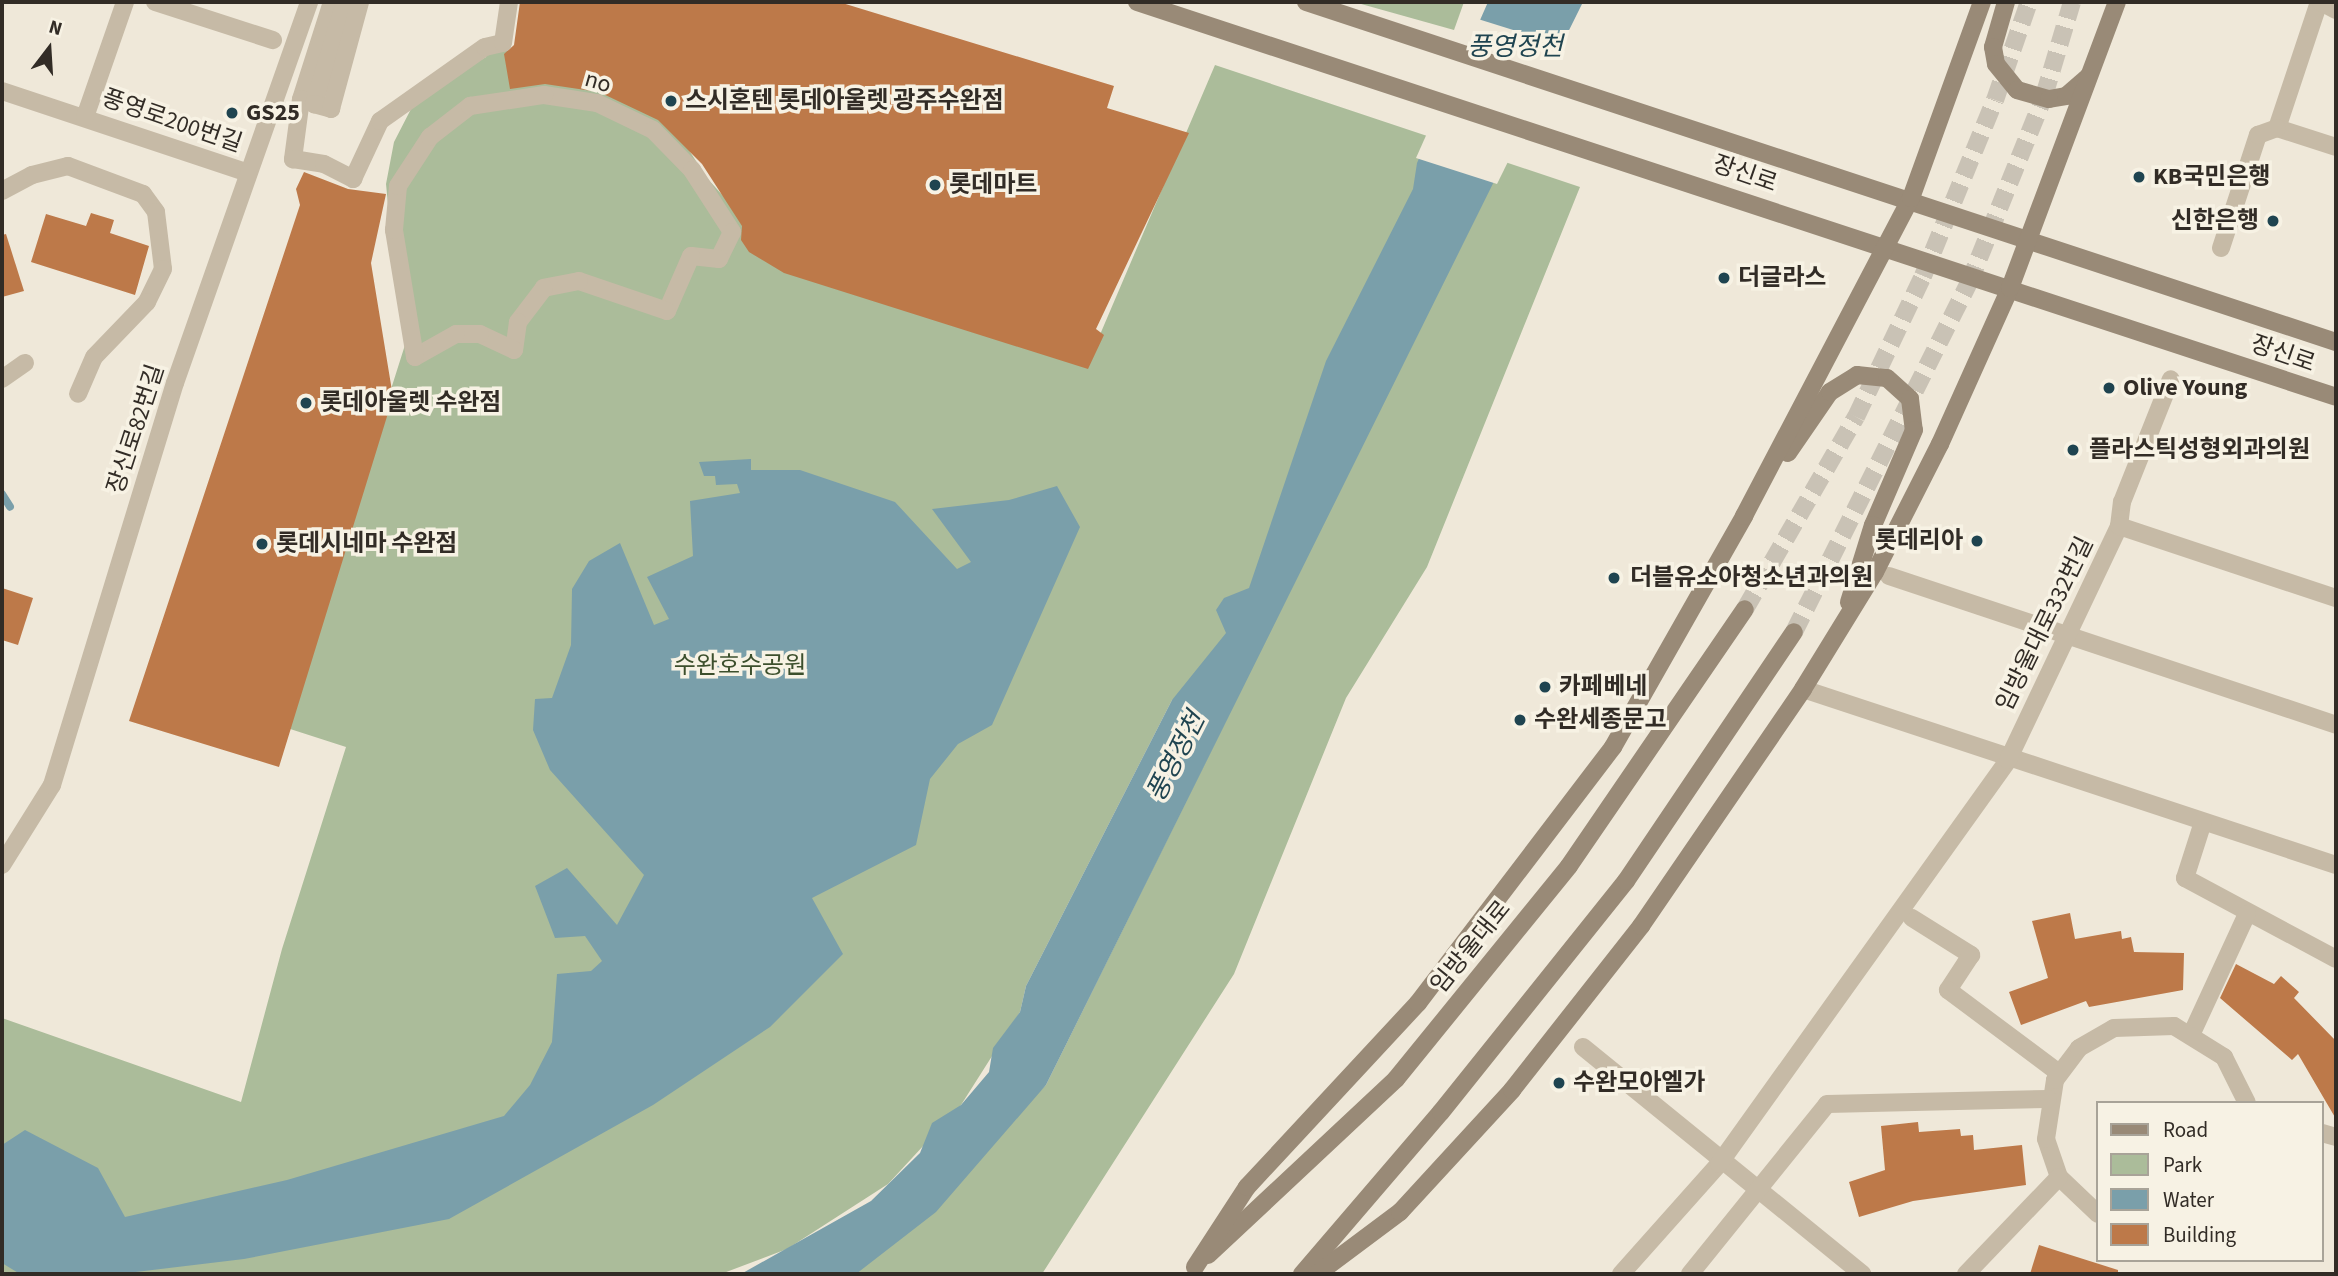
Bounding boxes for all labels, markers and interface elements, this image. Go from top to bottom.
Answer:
north arrow [14,14,84,84]
text: N [45,14,65,43]
water label: 풍영정천 [1467,31,1563,63]
street label: no [581,65,615,99]
street label: 풍영로200번길 [98,84,246,158]
place label: 스시혼텐 롯데아울렛 광주수완점 [685,87,1004,115]
marker: 스시혼텐 롯데아울렛 광주수완점 [663,93,679,109]
place label: GS25 [246,99,300,127]
marker: GS25 [224,105,240,121]
street label: 장신로 [1709,150,1781,198]
place label: KB국민은행 [2153,163,2271,191]
marker: KB국민은행 [2131,169,2147,185]
place label: 롯데마트 [949,171,1037,199]
marker: 롯데마트 [927,177,943,193]
place label: 신한은행 [2171,207,2259,235]
marker: 신한은행 [2265,213,2281,229]
place label: 더글라스 [1738,264,1826,292]
marker: 더글라스 [1716,270,1732,286]
street label: 장신로 [2247,330,2319,378]
street label: 장신로82번길 [102,361,170,497]
place label: Olive Young [2123,374,2247,402]
marker: Olive Young [2101,380,2117,396]
place label: 롯데아울렛 수완점 [320,389,501,417]
marker: 롯데아울렛 수완점 [298,395,314,411]
place label: 플라스틱성형외과의원 [2089,436,2310,464]
marker: 플라스틱성형외과의원 [2063,440,2083,460]
place label: 롯데리아 [1875,527,1963,555]
place label: 롯데시네마 수완점 [276,530,457,558]
street label: 임방울대로332번길 [1990,532,2100,716]
marker: 롯데리아 [1969,533,1985,549]
marker: 롯데시네마 수완점 [254,536,270,552]
place label: 더블유소아청소년과의원 [1630,564,1873,592]
marker: 더블유소아청소년과의원 [1604,568,1624,588]
park label: 수완호수공원 [674,652,806,680]
place label: 카페베네 [1559,673,1647,701]
marker: 카페베네 [1537,679,1553,695]
place label: 수완세종문고 [1534,706,1666,734]
water label: 풍영정천 [1140,707,1212,807]
marker: 수완세종문고 [1512,712,1528,728]
street label: 임방울대로 [1425,895,1517,999]
place label: 수완모아엘가 [1573,1069,1705,1097]
marker: 수완모아엘가 [1551,1075,1567,1091]
legend [2096,1101,2324,1262]
text: Road [2163,1115,2208,1145]
text: Park [2163,1150,2202,1180]
text: Water [2163,1185,2214,1215]
text: Building [2163,1220,2236,1250]

